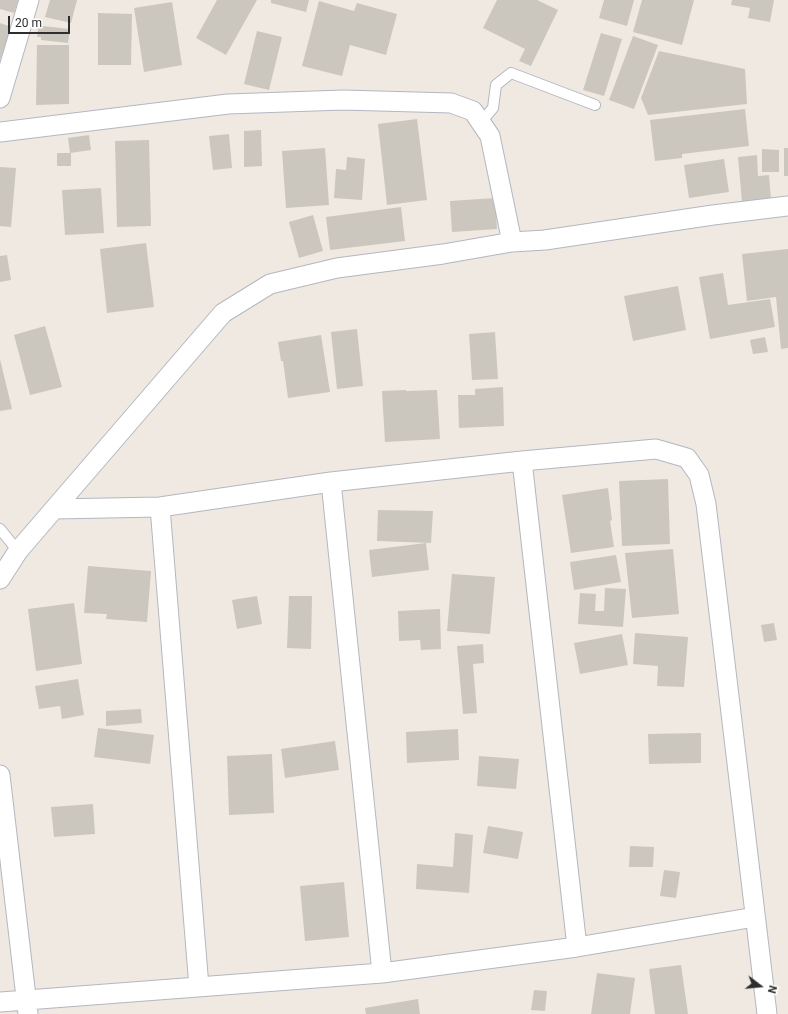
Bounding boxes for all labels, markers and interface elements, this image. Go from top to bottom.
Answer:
scale bar [10,8,72,34]
text: 20 m [15,16,42,30]
north arrow [740,966,780,1006]
text: N [765,984,779,995]

